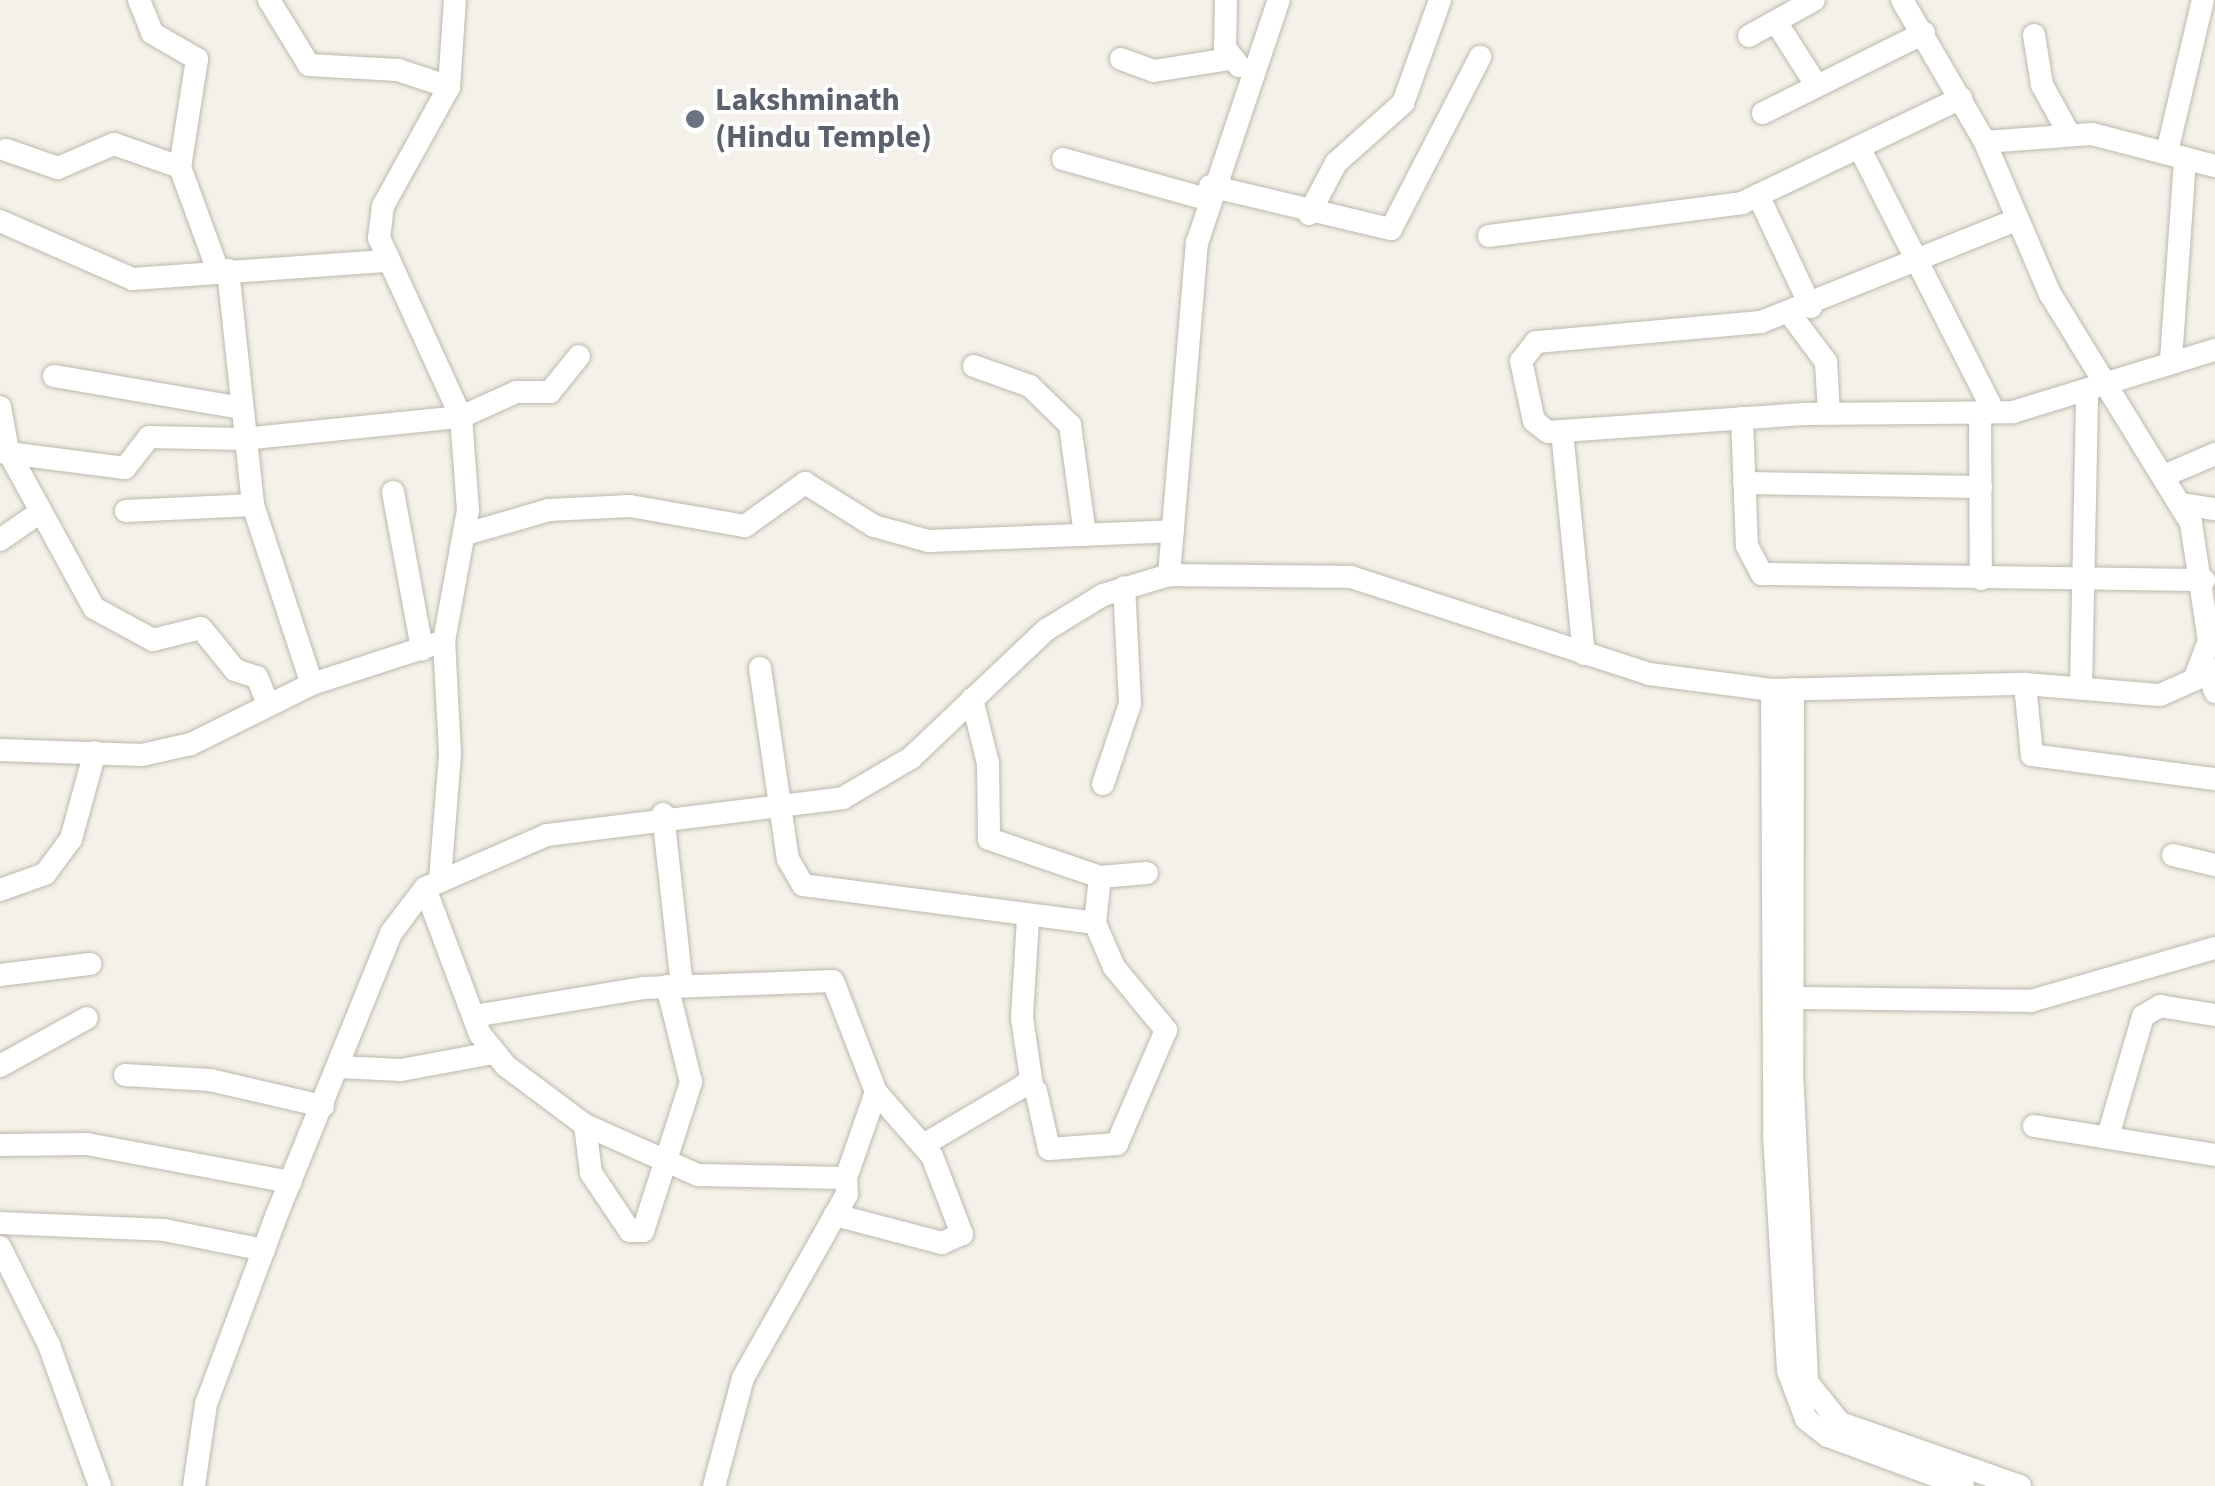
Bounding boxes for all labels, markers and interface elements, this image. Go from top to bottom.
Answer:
place label: Lakshminath (Hindu Temple) [715,82,932,157]
marker: Lakshminath (Hindu Temple) [684,108,706,130]

